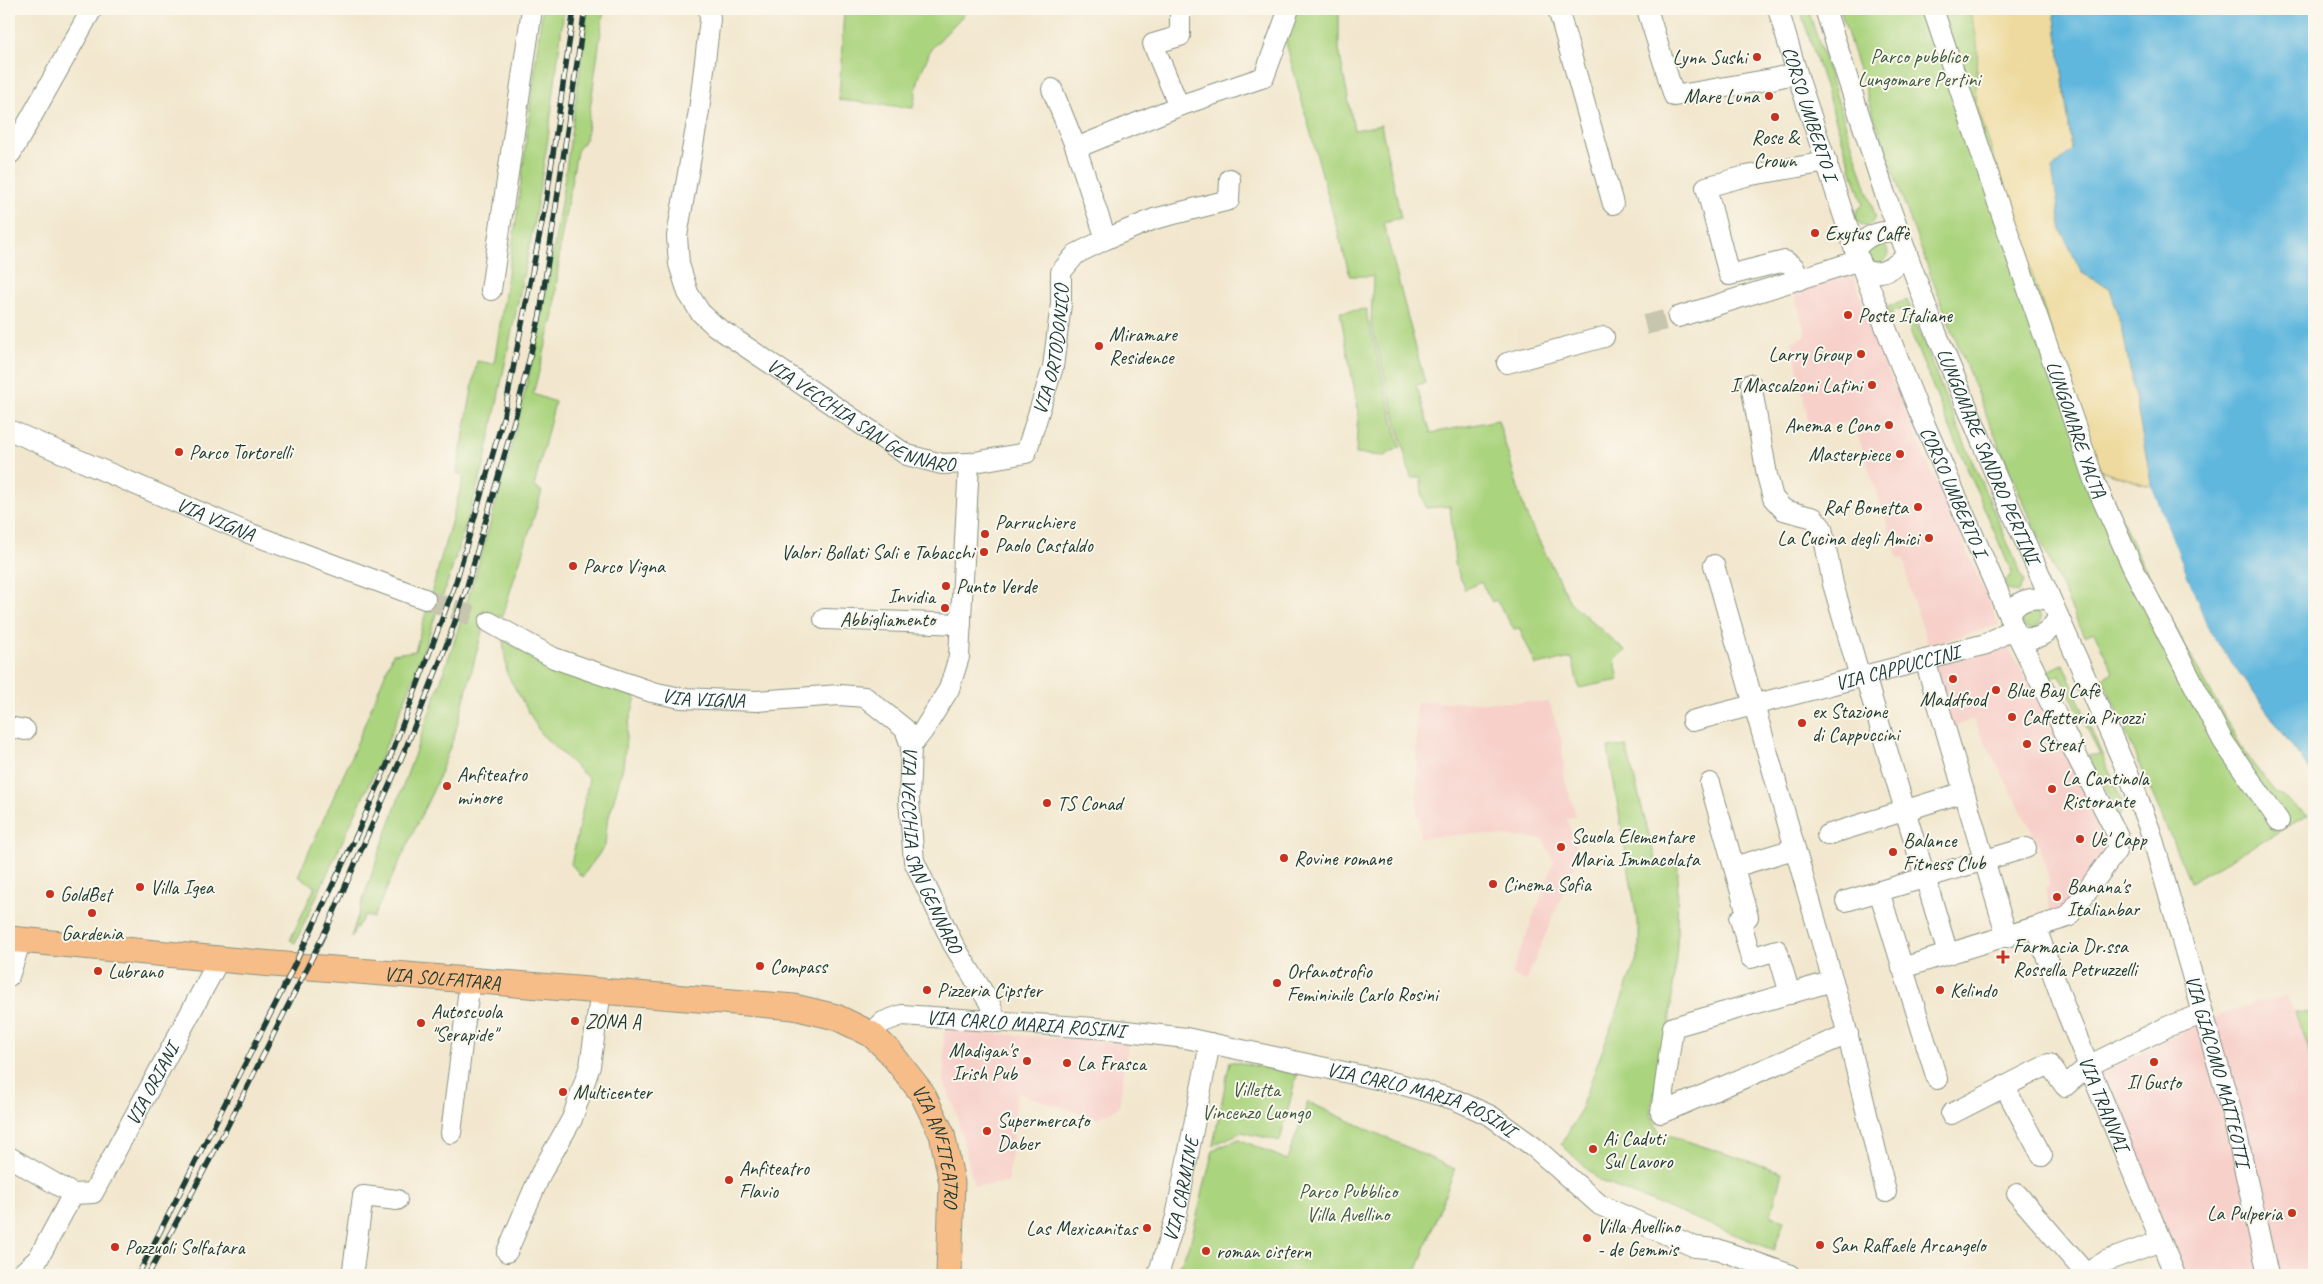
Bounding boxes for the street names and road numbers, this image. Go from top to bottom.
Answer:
street label: CORSO UMBERTO I [1777,43,1845,187]
street label: VIA ORTODONICO [1026,283,1074,417]
street label: LUNGOMARE SANDRO PERTINI [1932,344,2047,571]
street label: VIA VECCHIA SAN GENNARO [762,352,958,477]
street label: LUNGOMARE YALTA [2041,358,2113,502]
street label: CORSO UMBERTO I [1915,423,1995,564]
street label: VIA VIGNA [173,491,259,547]
street label: VIA CAPPUCCINI [1832,638,1966,696]
street label: VIA VIGNA [660,682,746,713]
street label: VIA VECCHIA SAN GENNARO [896,746,969,960]
street label: VIA SOLFATARA [383,961,502,995]
street label: VIA GIACOMO MATTEOTTI [2180,972,2257,1174]
street label: VIA CARLO MARIA ROSINI [926,1004,1131,1044]
street label: VIA ORIANI [120,1035,186,1129]
street label: VIA TRANVAI [2073,1052,2136,1158]
street label: VIA CARLO MARIA ROSINI [1325,1056,1525,1145]
street label: VIA ANFITEATRO [907,1078,965,1210]
street label: VIA CARMINE [1157,1132,1204,1244]

